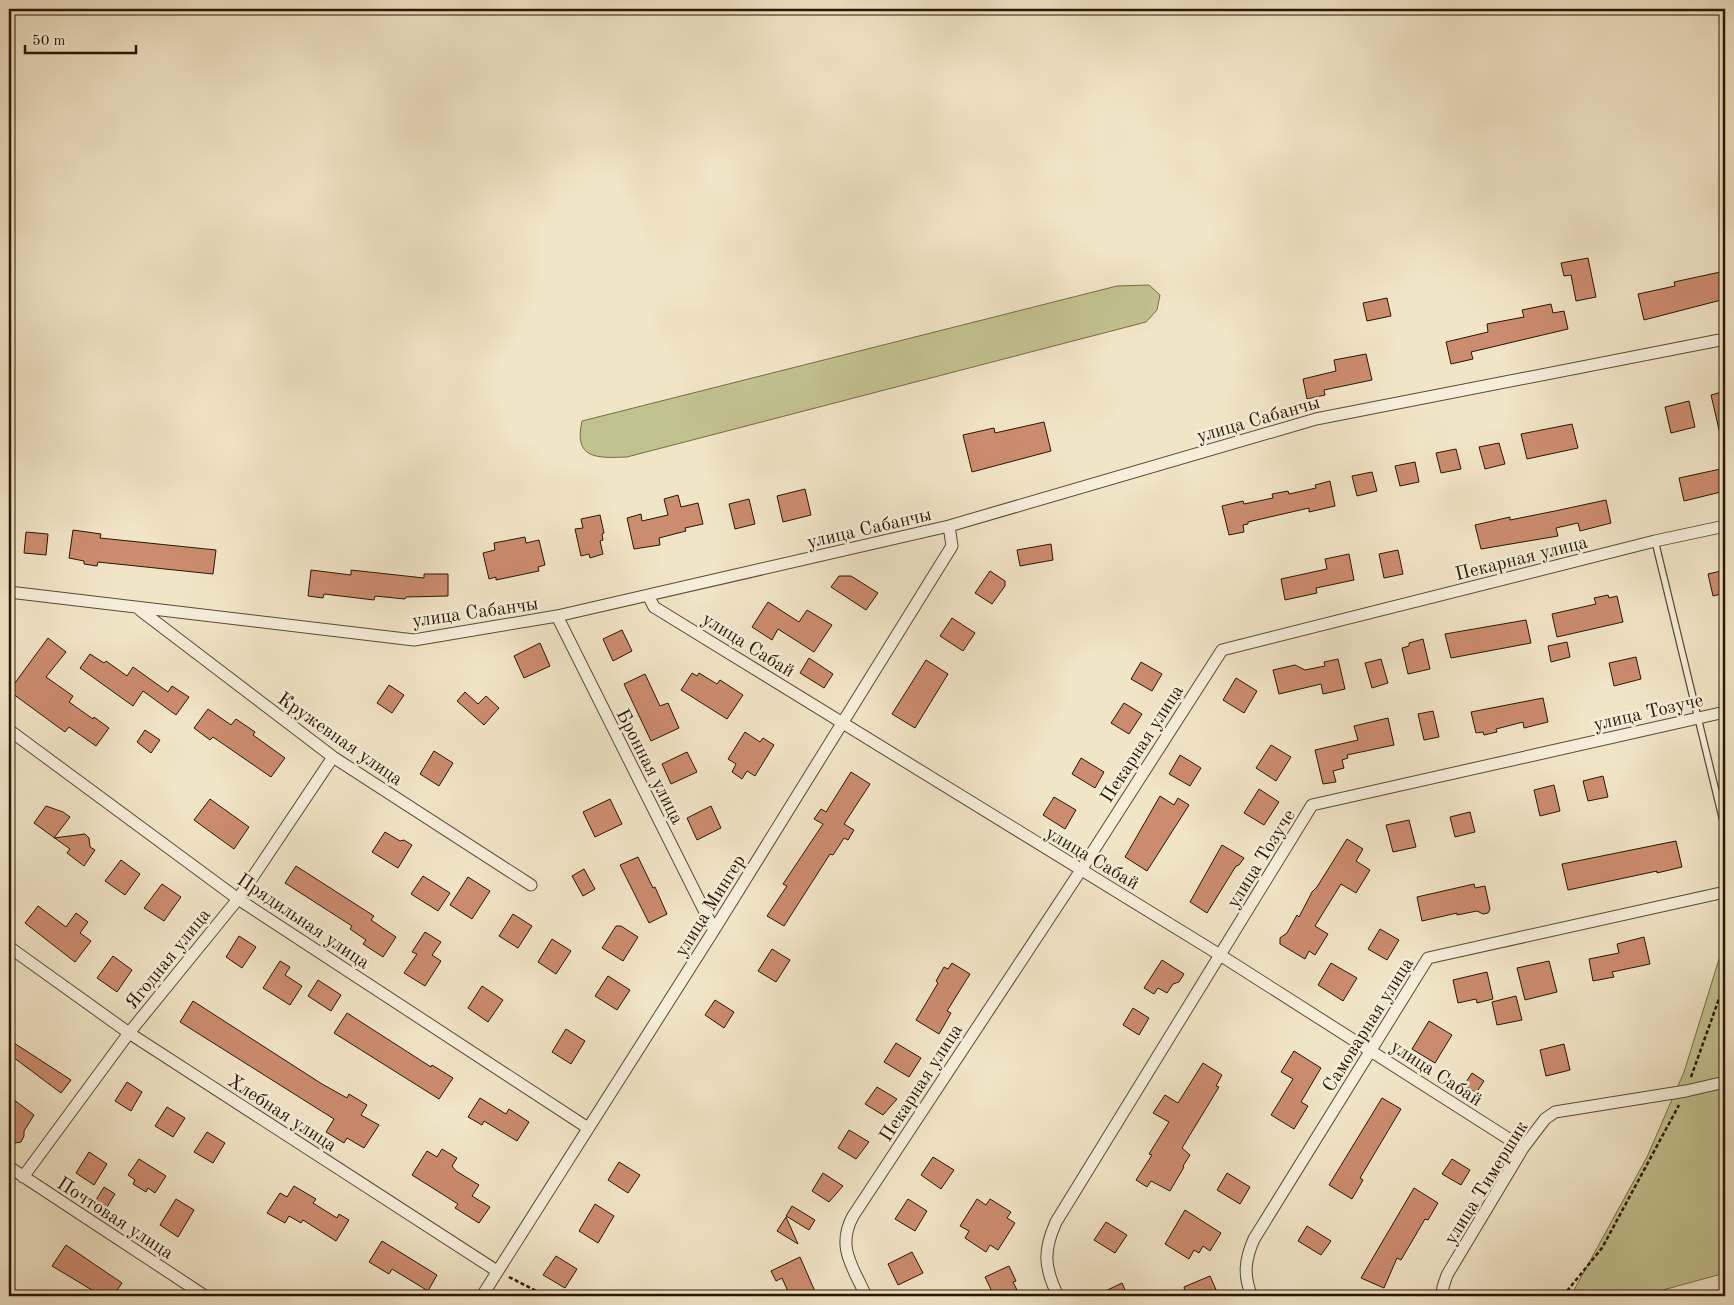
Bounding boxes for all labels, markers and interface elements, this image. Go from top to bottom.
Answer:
scale bar [25,22,136,54]
text: 50 m [32,34,66,49]
street label: улица Сабанчы [1195,394,1322,447]
street label: улица Сабанчы [805,506,934,553]
street label: Пекарная улица [1453,534,1591,585]
street label: улица Сабанчы [411,595,540,632]
street label: улица Сабай [698,610,797,682]
street label: Пекарная улица [1098,682,1188,807]
street label: Кружевная улица [274,690,406,791]
street label: улица Тозуче [1592,692,1705,735]
street label: Бронная улица [612,706,686,828]
street label: улица Тозуче [1224,807,1300,912]
street label: улица Сабай [1042,824,1142,894]
street label: улица Мингер [672,852,750,961]
street label: Прядильная улица [233,871,373,974]
street label: Ягодная улица [123,905,216,1013]
street label: Самоварная улица [1320,954,1418,1096]
street label: Пекарная улица [877,1021,967,1146]
street label: улица Сабай [1386,1038,1485,1111]
street label: Хлебная улица [224,1072,340,1157]
street label: улица Тимершик [1442,1118,1533,1248]
street label: Почтовая улица [53,1174,177,1264]

